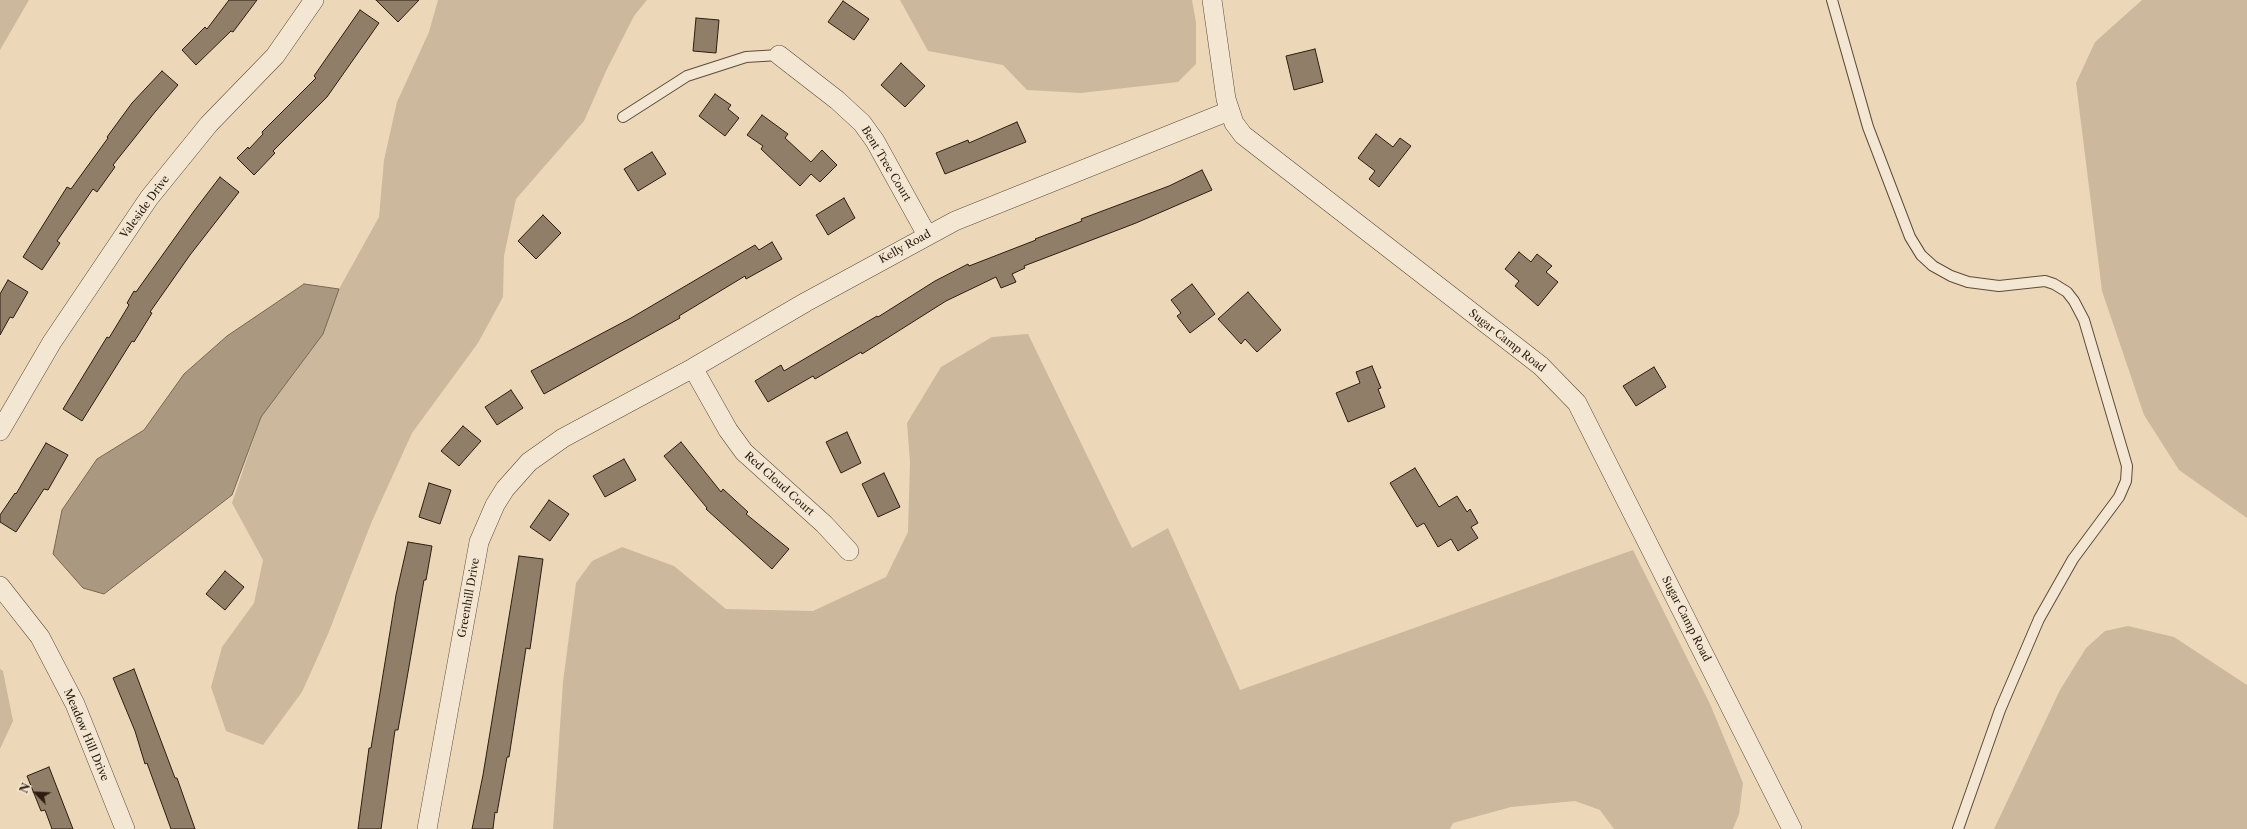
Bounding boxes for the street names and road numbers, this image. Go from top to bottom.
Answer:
street label: Bent Tree Court [858,124,914,204]
street label: Valeside Drive [118,173,172,241]
street label: Kelly Road [877,227,933,267]
street label: Sugar Camp Road [1466,307,1548,375]
street label: Red Cloud Court [741,449,817,519]
street label: Greenhill Drive [455,557,483,639]
street label: Sugar Camp Road [1659,574,1713,664]
street label: Meadow Hill Drive [61,687,111,783]

